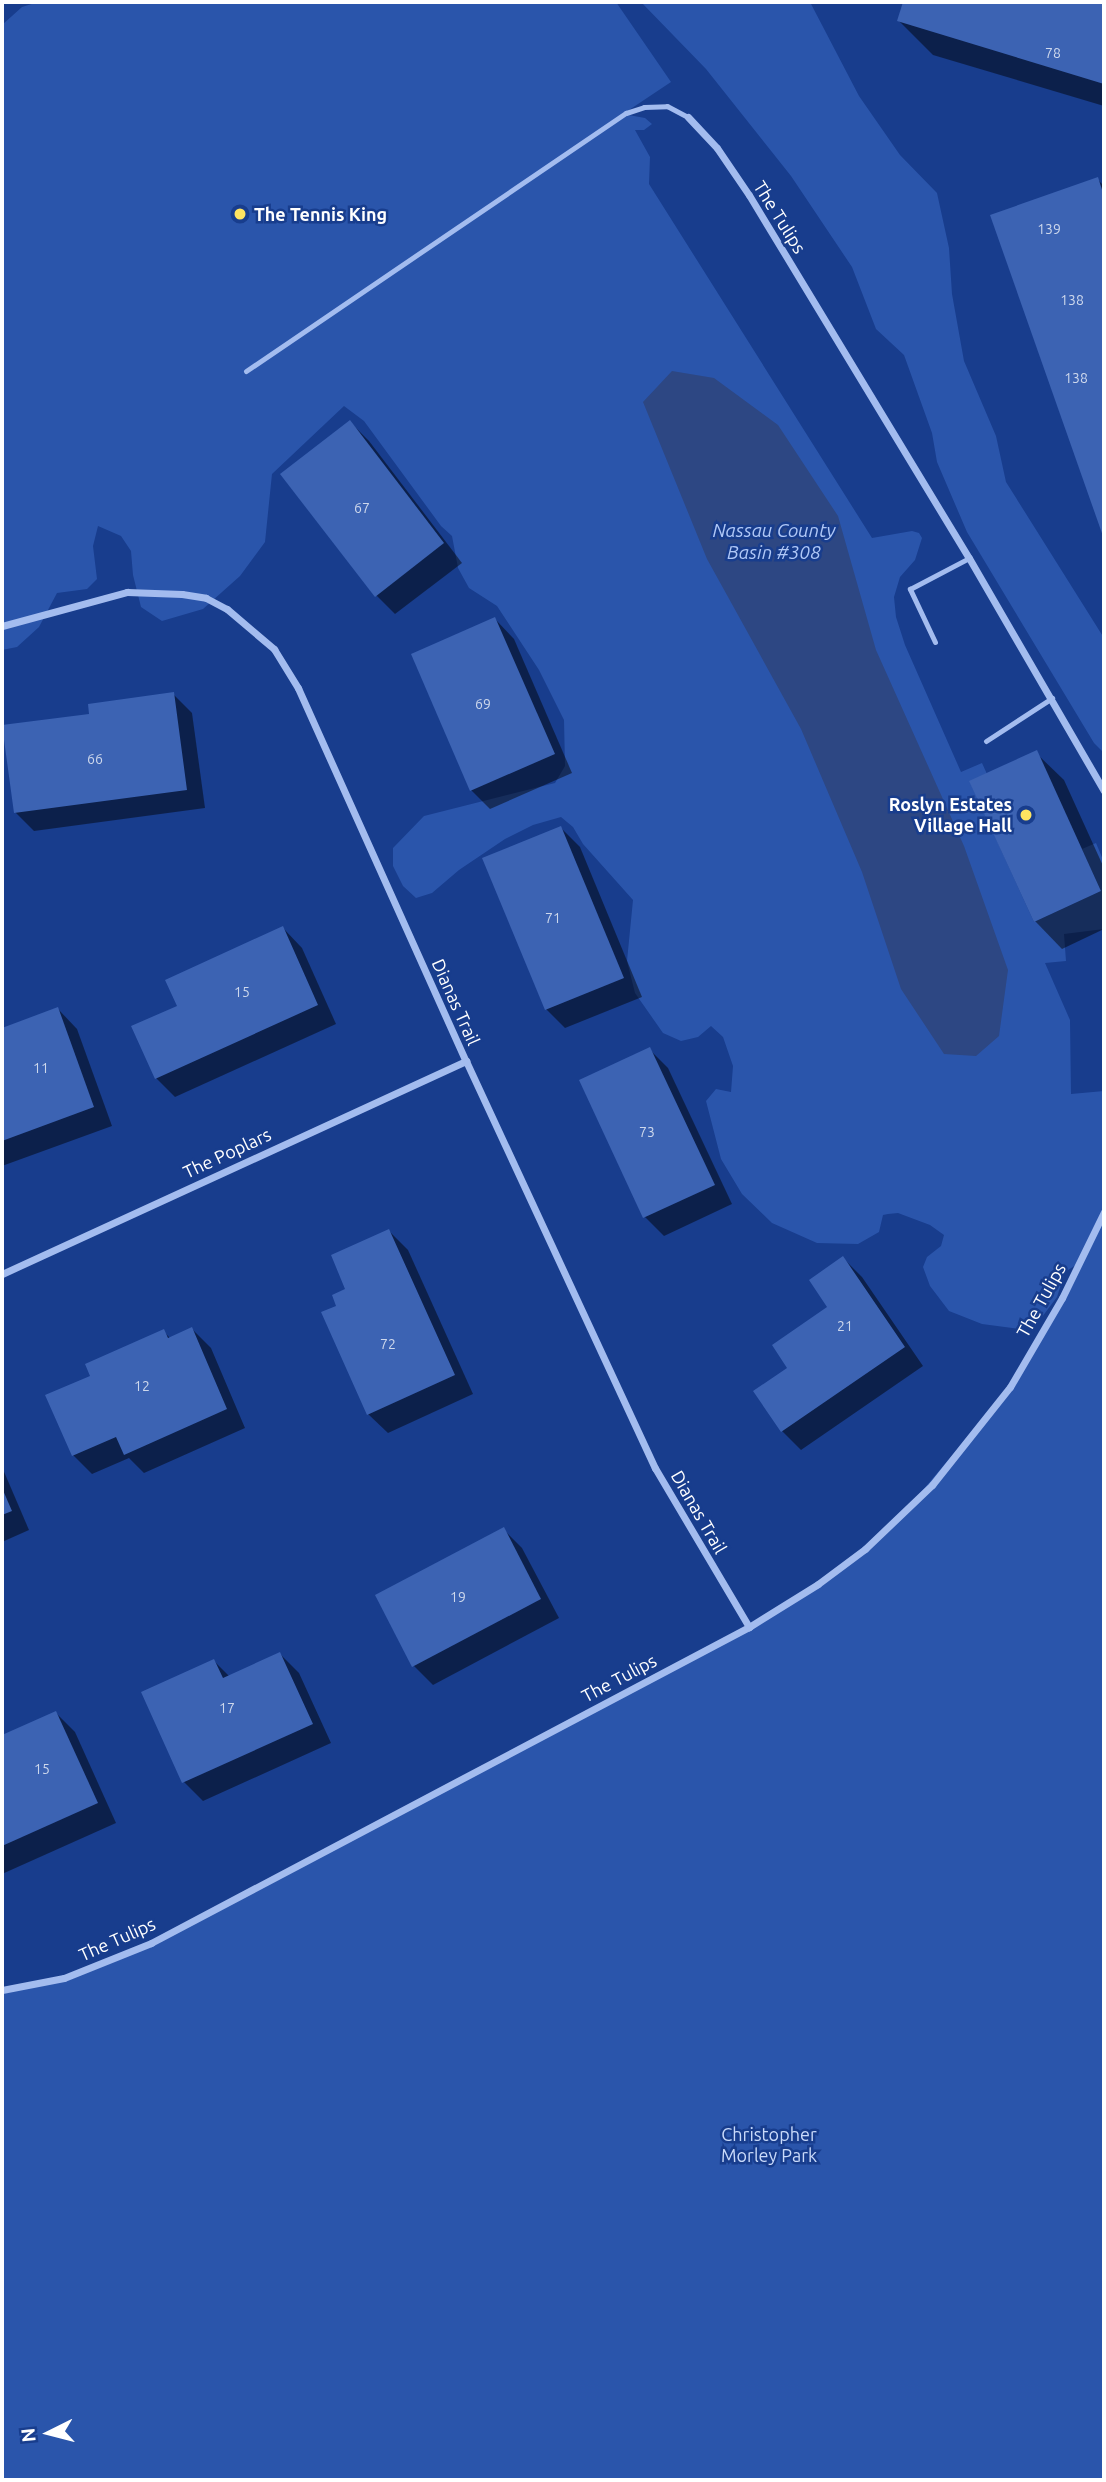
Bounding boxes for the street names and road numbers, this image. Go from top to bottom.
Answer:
street label: The Tulips [749,177,811,257]
street label: Dianas Trail [427,955,485,1049]
street label: The Poplars [180,1123,274,1183]
street label: The Tulips [1012,1259,1070,1341]
street label: Dianas Trail [667,1467,731,1557]
street label: The Tulips [578,1649,660,1707]
street label: The Tulips [75,1913,159,1965]

